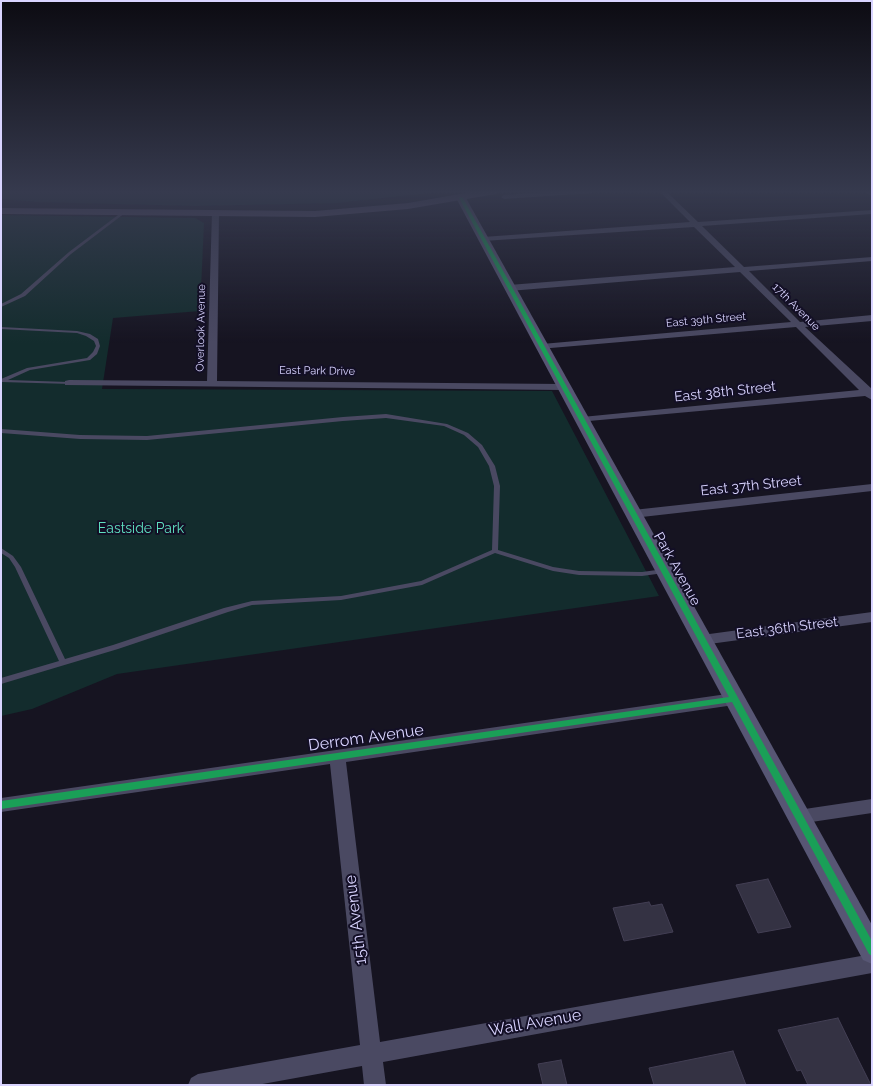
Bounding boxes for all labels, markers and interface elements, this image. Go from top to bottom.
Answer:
street label: 17th Avenue [769,280,823,334]
street label: Overlook Avenue [194,284,208,372]
street label: East 39th Street [665,310,747,330]
street label: East Park Drive [279,364,355,378]
street label: East 38th Street [673,378,777,406]
street label: East 37th Street [700,472,802,500]
park label: Eastside Park [98,521,184,537]
street label: Park Avenue [650,529,704,609]
street label: East 36th Street [735,613,839,643]
street label: Derrom Avenue [307,720,425,756]
street label: 15th Avenue [341,874,371,966]
street label: Wall Avenue [487,1005,583,1041]

